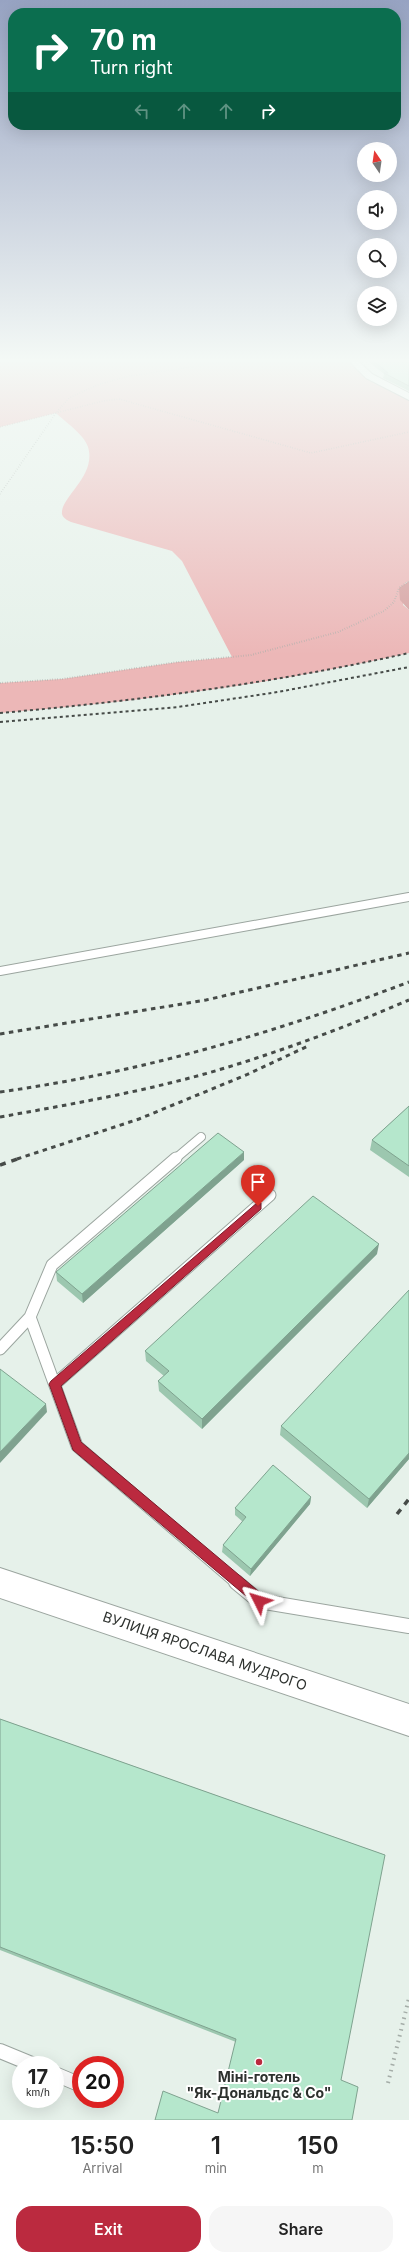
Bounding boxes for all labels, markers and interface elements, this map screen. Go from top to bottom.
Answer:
text: 70 m [90,23,157,57]
icon: right [24,24,76,76]
text: Turn right [90,57,173,78]
icon: left [131,100,153,122]
icon: ahead [173,100,195,122]
icon: ahead [215,100,237,122]
icon: right [257,100,279,122]
north arrow [357,142,397,182]
map controls [357,142,397,326]
button: sound [357,190,397,230]
button: search [357,238,397,278]
button: layers [357,286,397,326]
pin [241,1165,275,1206]
icon: arrive [247,1171,269,1193]
position arrow [238,1580,280,1622]
street label: ВУЛИЦЯ ЯРОСЛАВА МУДРОГО [101,1608,309,1694]
speed limit sign: 20 [72,2056,124,2108]
marker: Міні-готель "Як-Дональдс & Co" [254,2057,264,2067]
text: 17 [28,2065,48,2089]
place label: Міні-готель "Як-Дональдс & Co" [186,2068,332,2101]
text: km/h [26,2086,50,2098]
text: 15:50 [70,2131,134,2160]
text: 1 [211,2131,221,2160]
text: 150 [297,2131,339,2160]
text: Arrival [82,2160,122,2176]
text: min [205,2160,227,2176]
text: m [312,2160,324,2176]
button: Exit [16,2206,201,2252]
button: Share [209,2206,393,2252]

